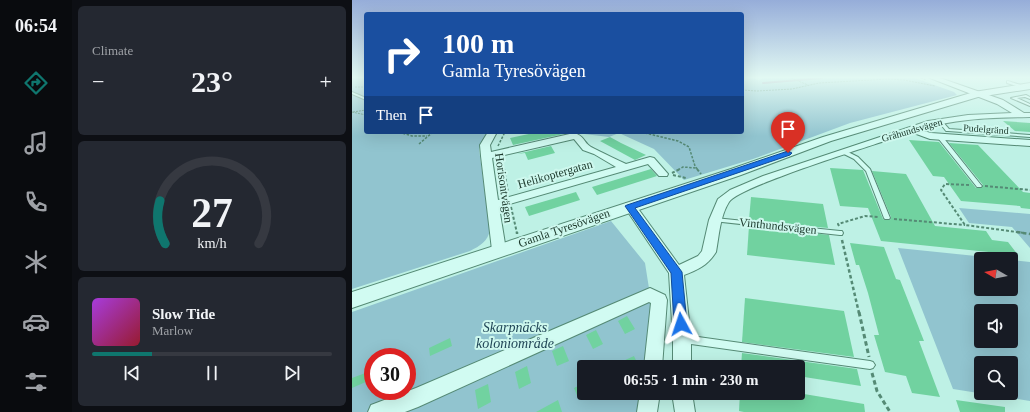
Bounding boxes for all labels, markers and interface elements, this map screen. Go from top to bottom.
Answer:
text: 06:54 [15,16,57,36]
icon: right [376,28,428,80]
text: 100 m [442,28,514,59]
text: Climate [92,43,133,58]
text: Gamla Tyresövägen [442,61,586,81]
text: 23° [191,65,233,98]
icon: directions [22,69,50,97]
text: − [92,69,104,94]
text: + [320,69,332,94]
icon: arrive [415,104,437,126]
text: Then [376,107,407,123]
pin [771,112,805,153]
street label: Gråhundsvägen [880,116,944,144]
icon: arrive [777,118,799,140]
street label: Pudelgränd [963,122,1009,136]
icon: music [22,129,50,157]
street label: Horisontvägen [492,152,516,224]
street label: Helikoptergatan [516,157,594,191]
icon: phone [22,188,50,216]
text: 27 [191,190,233,236]
street label: Gamla Tyresövägen [516,206,612,250]
street label: Vinthundsvägen [739,215,817,237]
text: km/h [197,235,227,251]
icon: climate [22,248,50,276]
north arrow [974,252,1018,296]
map controls [974,252,1018,400]
position arrow [660,303,702,345]
button: sound [974,304,1018,348]
text: Slow Tide [152,306,215,322]
icon: car [22,308,50,336]
park label: Skarpnäcks koloniområde [476,320,554,351]
text: Marlow [152,323,193,338]
speed limit sign: 30 [364,348,416,400]
button: search [974,356,1018,400]
icon: previous [121,362,143,384]
icon: pause [201,362,223,384]
icon: next [281,362,303,384]
icon: filters [22,368,50,396]
text: 06:55 · 1 min · 230 m [624,372,759,388]

